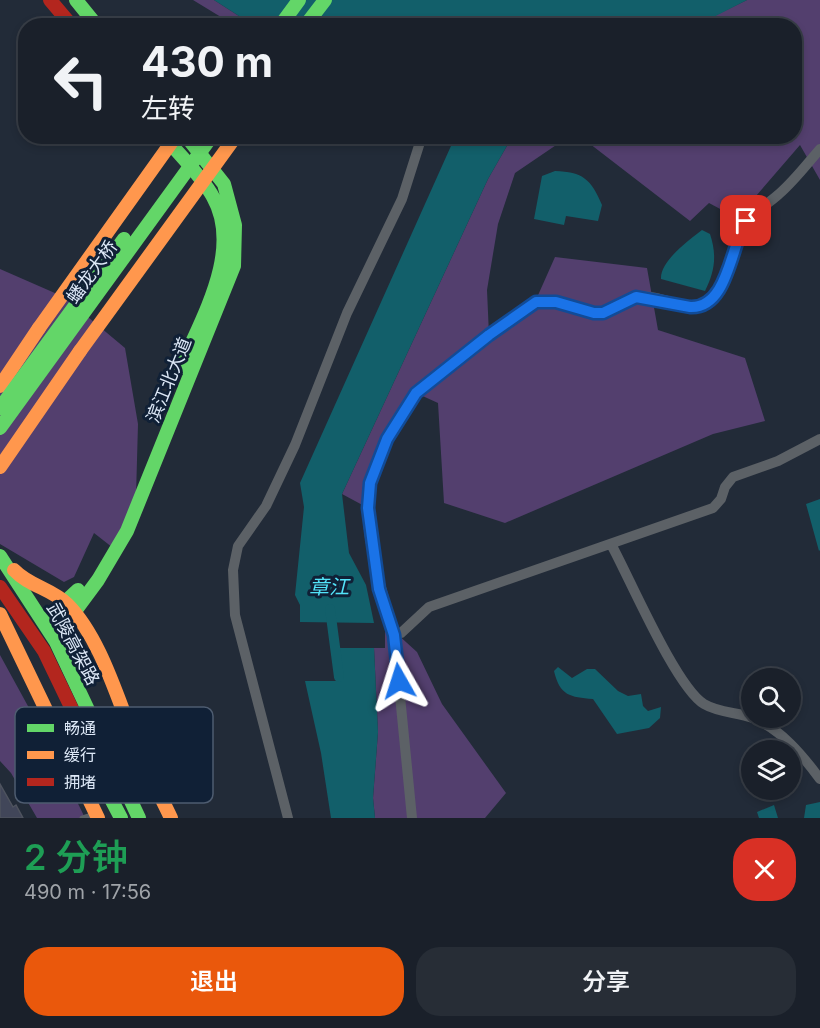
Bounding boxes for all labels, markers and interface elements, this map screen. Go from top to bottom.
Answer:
text: 430 m [141,36,273,87]
icon: left [42,42,120,120]
text: 左转 [141,92,195,125]
pin [720,195,771,246]
icon: arrive [729,204,762,237]
street label: 蟠龙大桥 [62,236,121,307]
street label: 滨江北大道 [142,334,195,425]
water label: 章江 [309,575,351,599]
street label: 武陵高架路 [43,599,104,688]
position arrow [367,649,431,713]
map controls [741,668,801,800]
button: search [741,668,801,728]
legend [15,707,213,803]
text: 畅通 [64,718,96,738]
button: layers [741,740,801,800]
text: 缓行 [64,745,96,765]
text: 拥堵 [64,772,96,792]
text: 2 分钟 [24,835,128,879]
button: close [733,838,796,901]
text: 490 m · 17:56 [24,880,151,904]
button: 退出 [24,947,404,1016]
button: 分享 [416,947,796,1016]

